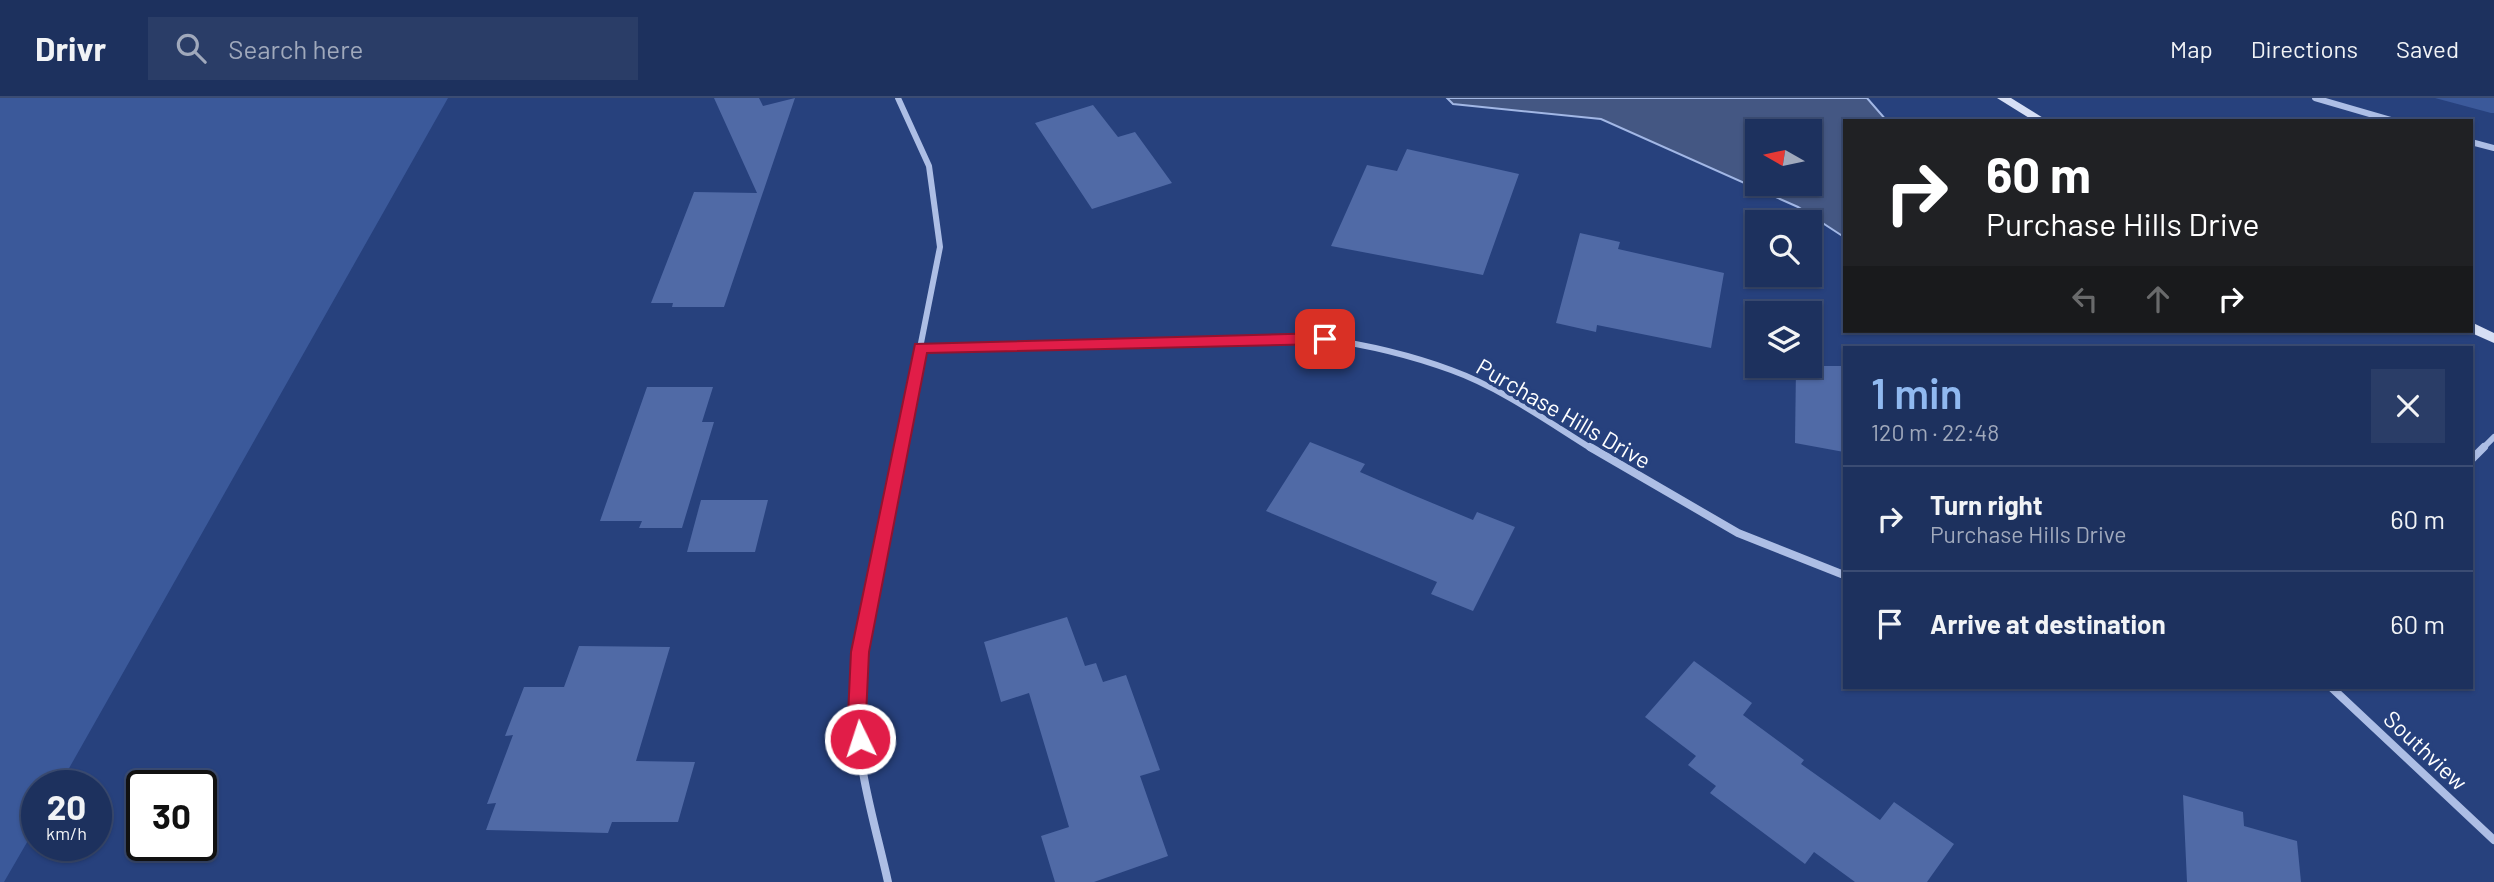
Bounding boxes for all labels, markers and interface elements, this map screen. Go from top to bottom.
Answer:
search box [148,17,638,80]
text: Drivr [35,28,106,68]
icon: search [172,29,210,67]
text: Search here [228,33,363,64]
text: Map [2170,34,2213,63]
text: Directions [2251,34,2358,63]
text: Saved [2396,34,2459,63]
north arrow [1745,119,1822,196]
map controls [1745,119,1822,378]
text: 60 m [1986,144,2091,203]
icon: right [1871,147,1962,238]
text: Purchase Hills Drive [1986,204,2260,242]
button: search [1745,210,1822,287]
icon: left [2066,280,2104,318]
icon: ahead [2139,280,2177,318]
icon: right [2212,280,2250,318]
button: layers [1745,301,1822,378]
pin [1295,309,1355,369]
icon: arrive [1306,320,1344,358]
street label: Purchase Hills Drive [1472,352,1656,474]
text: 1 min [1871,367,1963,417]
button: close [2371,369,2445,443]
text: 120 m · 22:48 [1871,418,1999,446]
text: Turn right [1930,489,2043,520]
icon: right [1871,500,1909,538]
text: 60 m [2390,503,2445,534]
text: Purchase Hills Drive [1930,520,2127,548]
icon: arrive [1871,605,1909,643]
text: Arrive at destination [1930,608,2166,639]
text: 60 m [2390,608,2445,639]
position arrow [823,702,897,776]
street label: Southview [2378,704,2474,796]
speed limit sign: 30 [126,770,217,861]
text: 20 [47,785,86,827]
text: km/h [46,822,87,844]

